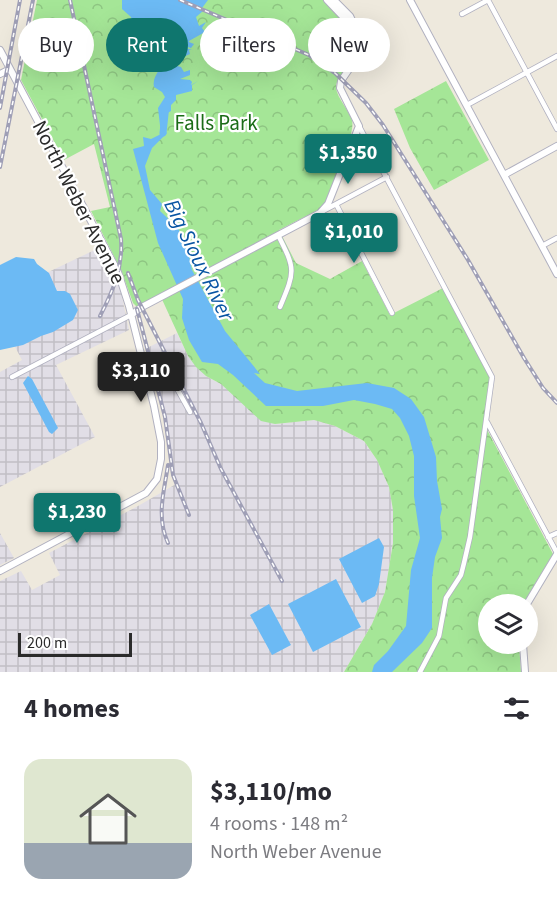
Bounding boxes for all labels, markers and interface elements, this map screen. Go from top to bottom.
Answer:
chip: Buy [18,18,94,72]
chip: Rent [106,18,188,72]
chip: Filters [200,18,296,72]
chip: New [308,18,390,72]
park label: Falls Park [174,108,258,138]
street label: North Weber Avenue [25,115,133,289]
pin: $1,350 [299,134,397,185]
text: $1,350 [319,139,377,167]
water label: Big Sioux River [156,194,243,328]
pin: $1,010 [305,213,403,264]
text: $1,010 [325,218,383,246]
pin: $3,110 [92,352,190,403]
text: $3,110 [112,357,170,385]
pin: $1,230 [28,493,126,544]
text: $1,230 [48,498,106,526]
map controls [478,594,538,654]
button: layers [478,594,538,654]
scale bar [18,630,132,658]
text: 200 m [27,632,67,654]
text: 4 homes [24,690,119,727]
icon: filters [500,692,533,725]
text: $3,110/mo [210,773,332,810]
icon: home [72,783,144,855]
text: 4 rooms · 148 m² [210,810,348,838]
text: North Weber Avenue [210,838,382,866]

